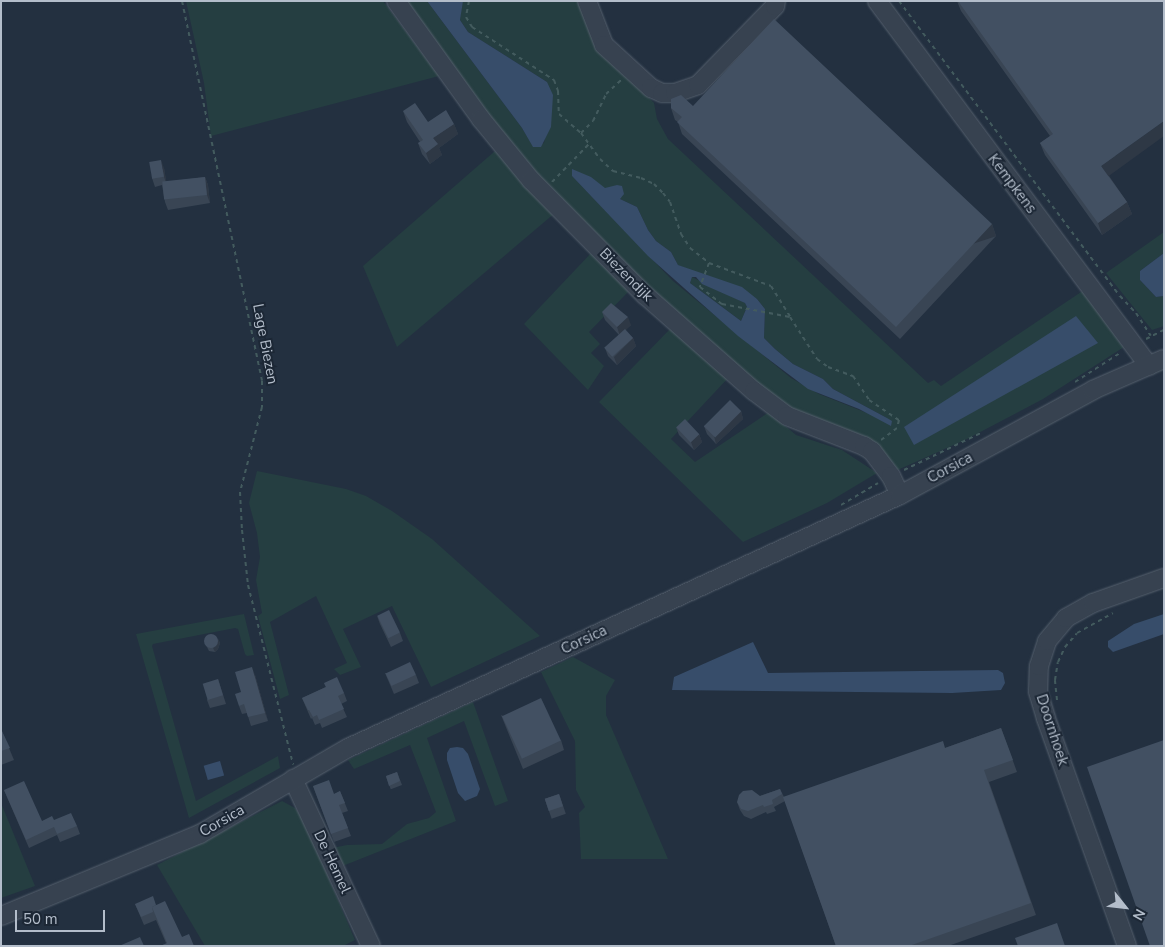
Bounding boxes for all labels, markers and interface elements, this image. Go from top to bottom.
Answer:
street label: Kempkens [984,151,1040,217]
street label: Biezendijk [596,245,656,305]
street label: Lage Biezen [248,302,282,386]
street label: Corsica [924,449,976,487]
street label: Corsica [558,622,610,658]
street label: Doornhoek [1032,692,1072,768]
street label: Corsica [196,801,248,841]
street label: De Hemel [310,828,354,896]
north arrow [1100,882,1150,932]
scale bar [18,900,108,932]
text: N [1128,905,1149,924]
text: 50 m [23,909,58,929]

